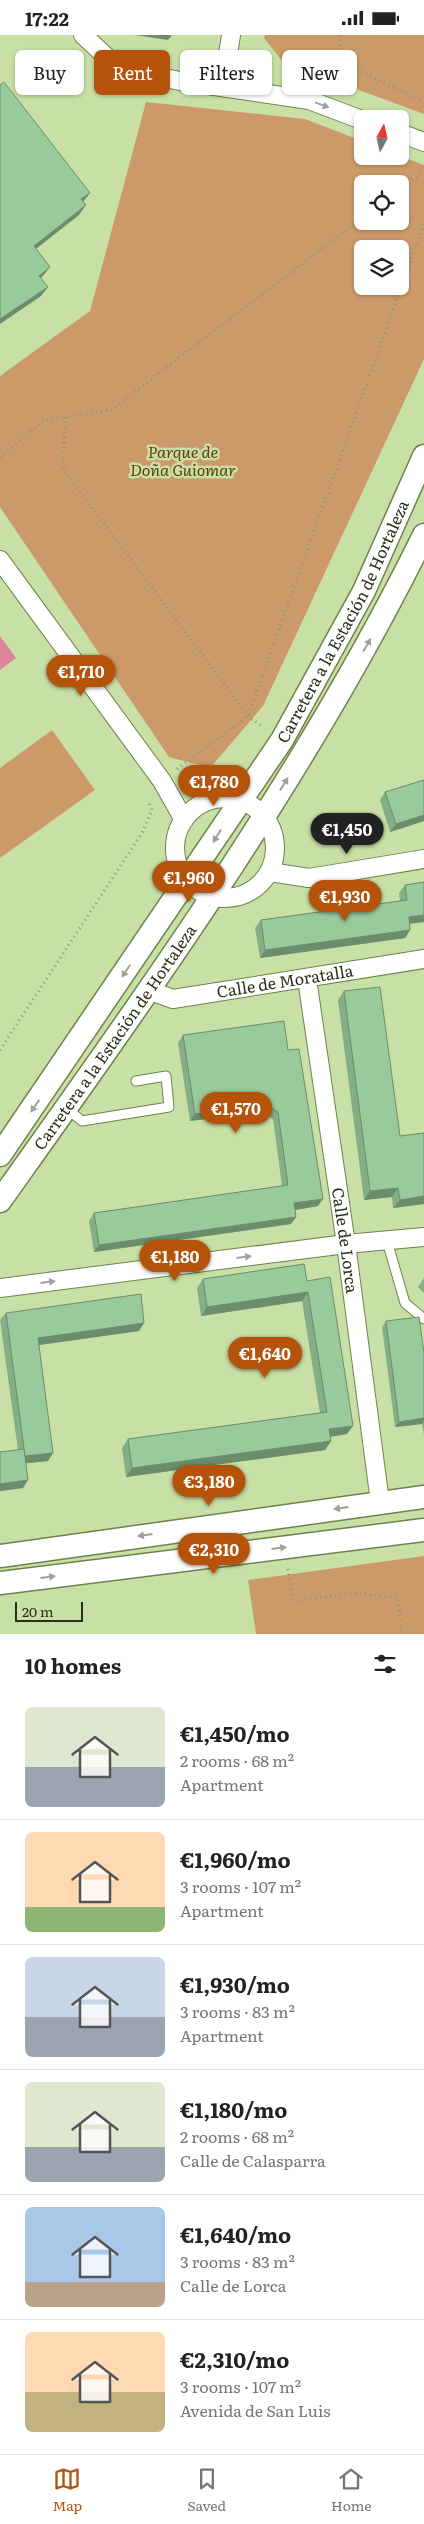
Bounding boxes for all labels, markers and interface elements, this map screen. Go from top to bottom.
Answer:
text: 17:22 [25,4,69,32]
chip: Buy [15,50,84,95]
chip: Rent [94,50,170,95]
chip: Filters [180,50,272,95]
chip: New [282,50,357,95]
one-way arrow [315,101,330,109]
north arrow [354,110,409,165]
map controls [354,110,409,295]
button: locate [354,175,409,230]
button: layers [354,240,409,295]
park label: Parque de Doña Guiomar [130,439,236,481]
street label: Carretera a la Estación de Hortaleza [270,496,414,747]
one-way arrow [362,638,371,651]
pin: €1,710 [40,655,122,697]
text: €1,710 [57,659,105,683]
pin: €1,780 [173,765,255,807]
text: €1,780 [189,769,239,793]
one-way arrow [279,778,288,791]
pin: €1,450 [306,813,388,855]
text: €1,450 [322,817,372,841]
one-way arrow [212,830,222,843]
pin: €1,960 [148,861,230,903]
text: €1,960 [163,865,215,889]
pin: €1,930 [304,879,386,922]
text: €1,930 [320,884,370,908]
street label: Carretera a la Estación de Hortaleza [27,919,201,1154]
street label: Calle de Moratalla [215,957,355,1003]
one-way arrow [121,964,131,978]
pin: €1,570 [195,1091,277,1134]
text: €1,570 [211,1096,261,1120]
one-way arrow [30,1099,40,1112]
street label: Calle de Lorca [327,1186,365,1295]
pin: €1,180 [134,1239,216,1282]
text: €1,180 [151,1244,199,1268]
one-way arrow [237,1253,253,1261]
one-way arrow [41,1278,57,1286]
pin: €1,640 [224,1337,306,1379]
text: €1,640 [239,1341,291,1365]
pin: €3,180 [168,1465,250,1507]
text: €3,180 [183,1469,235,1493]
one-way arrow [333,1504,349,1512]
one-way arrow [137,1531,153,1539]
pin: €2,310 [173,1533,255,1575]
text: €2,310 [189,1537,239,1561]
one-way arrow [271,1544,287,1552]
one-way arrow [41,1573,57,1581]
scale bar [15,1599,82,1622]
text: 20 m [22,1601,54,1621]
text: 10 homes [25,1649,121,1680]
icon: filters [371,1650,399,1678]
text: €1,450/mo [180,1717,290,1748]
icon: home [65,1727,125,1787]
text: 2 rooms · 68 m² [180,1748,294,1772]
text: Apartment [180,1772,264,1796]
text: €1,960/mo [180,1843,291,1874]
icon: home [65,1852,125,1912]
text: 3 rooms · 107 m² [180,1874,301,1898]
text: Apartment [180,1898,264,1922]
text: €1,930/mo [180,1968,290,1999]
icon: home [65,1977,125,2037]
text: 3 rooms · 83 m² [180,1999,295,2023]
text: Apartment [180,2023,264,2047]
text: €1,180/mo [180,2093,287,2124]
icon: home [65,2102,125,2162]
text: 2 rooms · 68 m² [180,2124,294,2148]
text: Calle de Calasparra [180,2148,326,2172]
text: €1,640/mo [180,2218,291,2249]
icon: home [65,2227,125,2287]
text: 3 rooms · 83 m² [180,2249,295,2273]
text: Calle de Lorca [180,2273,286,2297]
text: €2,310/mo [180,2343,289,2374]
icon: home [65,2352,125,2412]
text: 3 rooms · 107 m² [180,2374,301,2398]
text: Avenida de San Luis [180,2398,330,2422]
tab: Map [52,2465,82,2515]
tab: Saved [187,2465,226,2515]
tab: Home [331,2465,372,2515]

